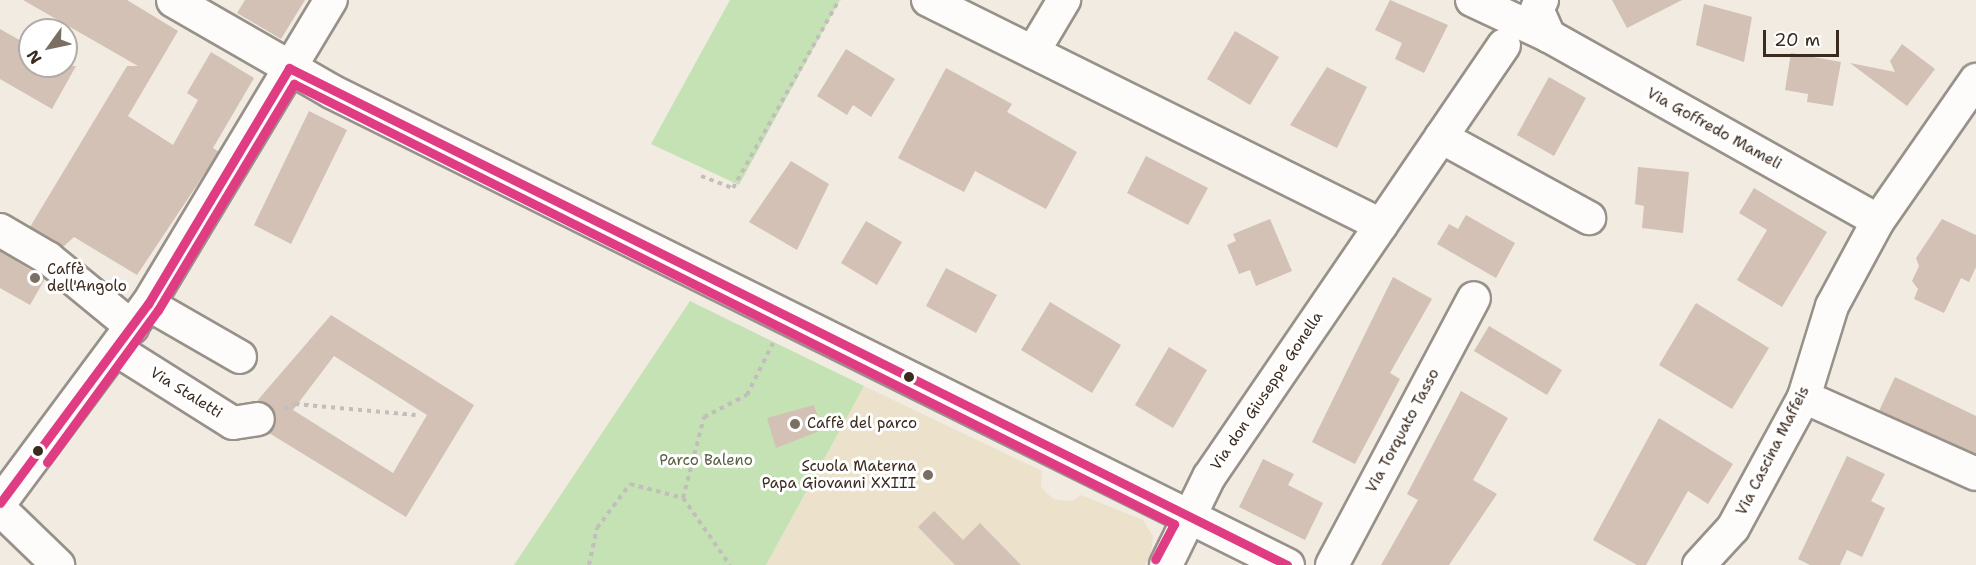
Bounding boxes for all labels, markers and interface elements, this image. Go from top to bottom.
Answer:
north arrow [18,18,78,78]
scale bar [1766,18,1842,56]
text: 20 m [1774,28,1820,52]
text: N [22,46,46,68]
street label: Via Goffredo Mameli [1643,84,1785,174]
place label: Caffè dell'Angolo [47,260,127,295]
marker: Caffè dell'Angolo [28,271,42,285]
street label: Via don Giuseppe Gonella [1207,308,1327,474]
street label: Via Staletti [147,364,225,422]
street label: Via Torquato Tasso [1363,366,1443,496]
unlabelled marker [903,371,915,383]
street label: Via Cascina Maffeis [1733,383,1813,519]
place label: Caffè del parco [807,415,917,433]
marker: Caffè del parco [788,417,802,431]
unlabelled marker [32,445,44,457]
park label: Parco Baleno [659,452,753,470]
place label: Scuola Materna Papa Giovanni XXIII [762,457,916,492]
marker: Scuola Materna Papa Giovanni XXIII [921,468,935,482]

